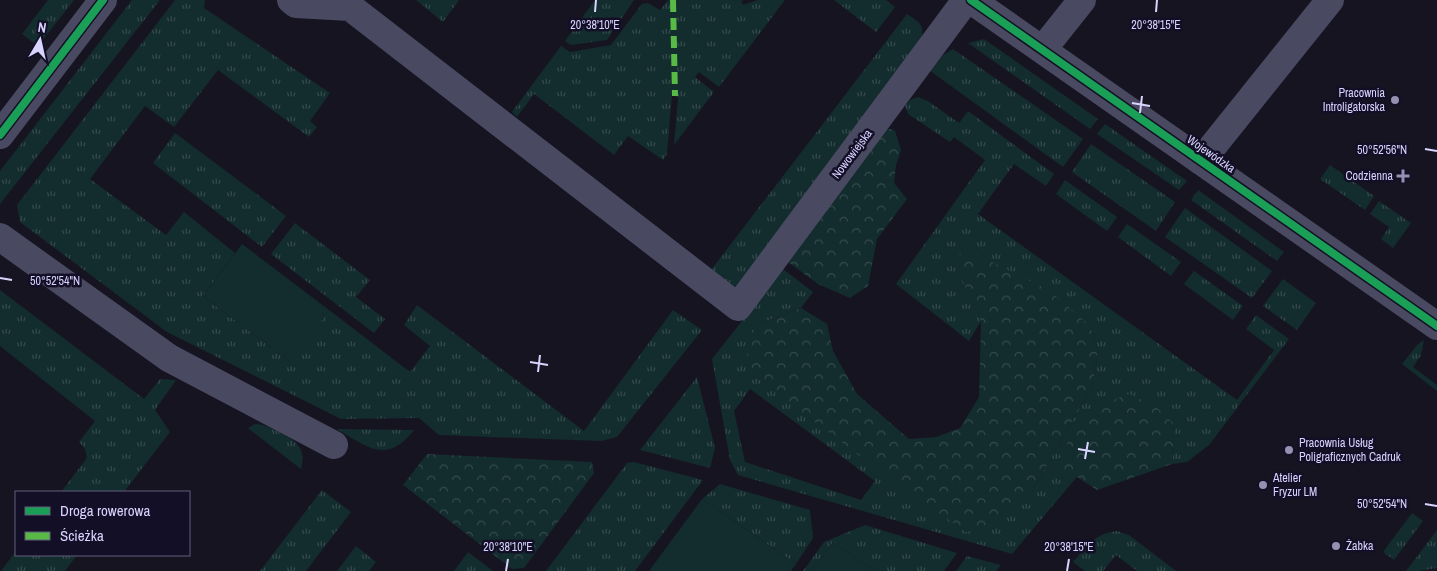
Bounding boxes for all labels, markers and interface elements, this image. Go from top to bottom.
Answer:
north arrow [15,15,65,65]
text: 20°38'10"E [570,17,620,33]
text: 20°38'15"E [1131,17,1181,33]
text: N [37,18,48,37]
place label: Pracownia Introligatorska [1323,85,1386,115]
marker: Pracownia Introligatorska [1389,94,1401,106]
street label: Nowowiejska [828,126,876,182]
street label: Wojewódzka [1184,131,1239,177]
text: 50°52'56"N [1357,142,1407,158]
place label: Codzienna [1345,168,1394,184]
marker: Codzienna [1397,170,1409,182]
text: 50°52'54"N [30,273,80,289]
place label: Pracownia Usług Poligraficznych Cadruk [1299,435,1401,465]
marker: Pracownia Usług Poligraficznych Cadruk [1283,444,1295,456]
place label: Atelier Fryzur LM [1272,470,1317,500]
marker: Atelier Fryzur LM [1257,479,1269,491]
legend [15,491,190,556]
text: 50°52'54"N [1357,496,1407,512]
text: Droga rowerowa [60,500,150,521]
text: Ścieżka [60,525,104,546]
place label: Żabka [1346,538,1374,554]
text: 20°38'10"E [483,539,533,555]
text: 20°38'15"E [1044,539,1094,555]
marker: Żabka [1330,540,1342,552]

